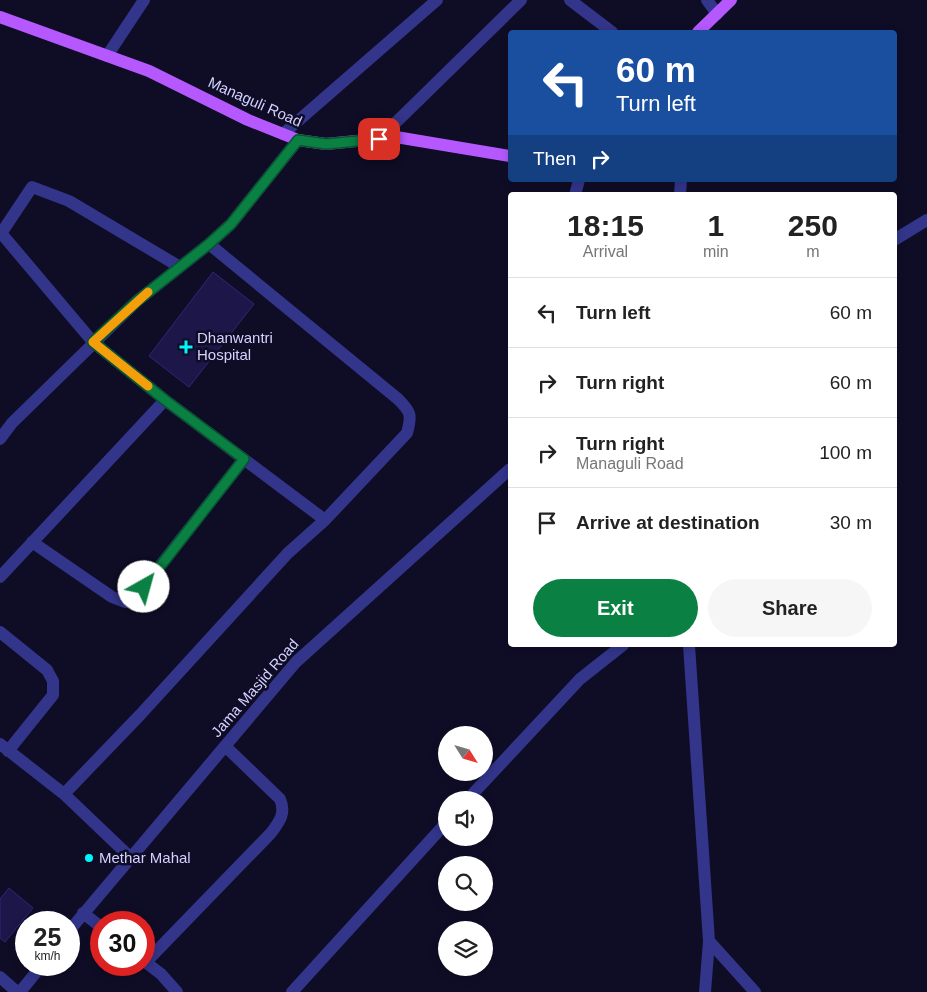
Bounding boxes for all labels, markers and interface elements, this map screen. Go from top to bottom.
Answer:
icon: left [533,50,598,115]
text: 60 m [616,50,696,89]
street label: Managuli Road [206,73,305,130]
text: Turn left [616,91,696,116]
pin [358,118,400,160]
icon: arrive [365,125,393,153]
icon: right [586,145,614,173]
text: Then [533,148,576,169]
text: 18:15 [567,209,644,242]
text: 1 [707,209,724,242]
text: 250 [788,209,838,242]
text: Arrival [583,243,628,260]
text: min [703,243,729,260]
text: m [806,243,819,260]
icon: left [533,299,561,327]
text: Turn left [576,302,651,323]
text: 60 m [830,302,872,323]
place label: Dhanwantri Hospital [197,329,273,363]
marker: Dhanwantri Hospital [179,340,193,354]
icon: right [533,369,561,397]
text: Turn right [576,372,664,393]
text: 60 m [830,372,872,393]
text: Turn right [576,433,664,454]
icon: right [533,439,561,467]
text: 100 m [819,442,872,463]
text: Managuli Road [576,455,684,472]
icon: arrive [533,509,561,537]
text: Arrive at destination [576,512,760,533]
text: 30 m [830,512,872,533]
position arrow [117,560,169,612]
button: Exit [533,579,698,637]
button: Share [708,579,872,637]
street label: Jama Masjid Road [207,635,302,740]
north arrow [438,726,492,781]
map controls [438,726,493,976]
button: sound [438,791,493,846]
place label: Methar Mahal [99,849,191,866]
marker: Methar Mahal [83,852,95,864]
button: search [438,856,493,911]
speed limit sign: 30 [90,911,155,976]
button: layers [438,921,493,976]
text: 25 [34,923,61,951]
text: km/h [34,949,61,963]

